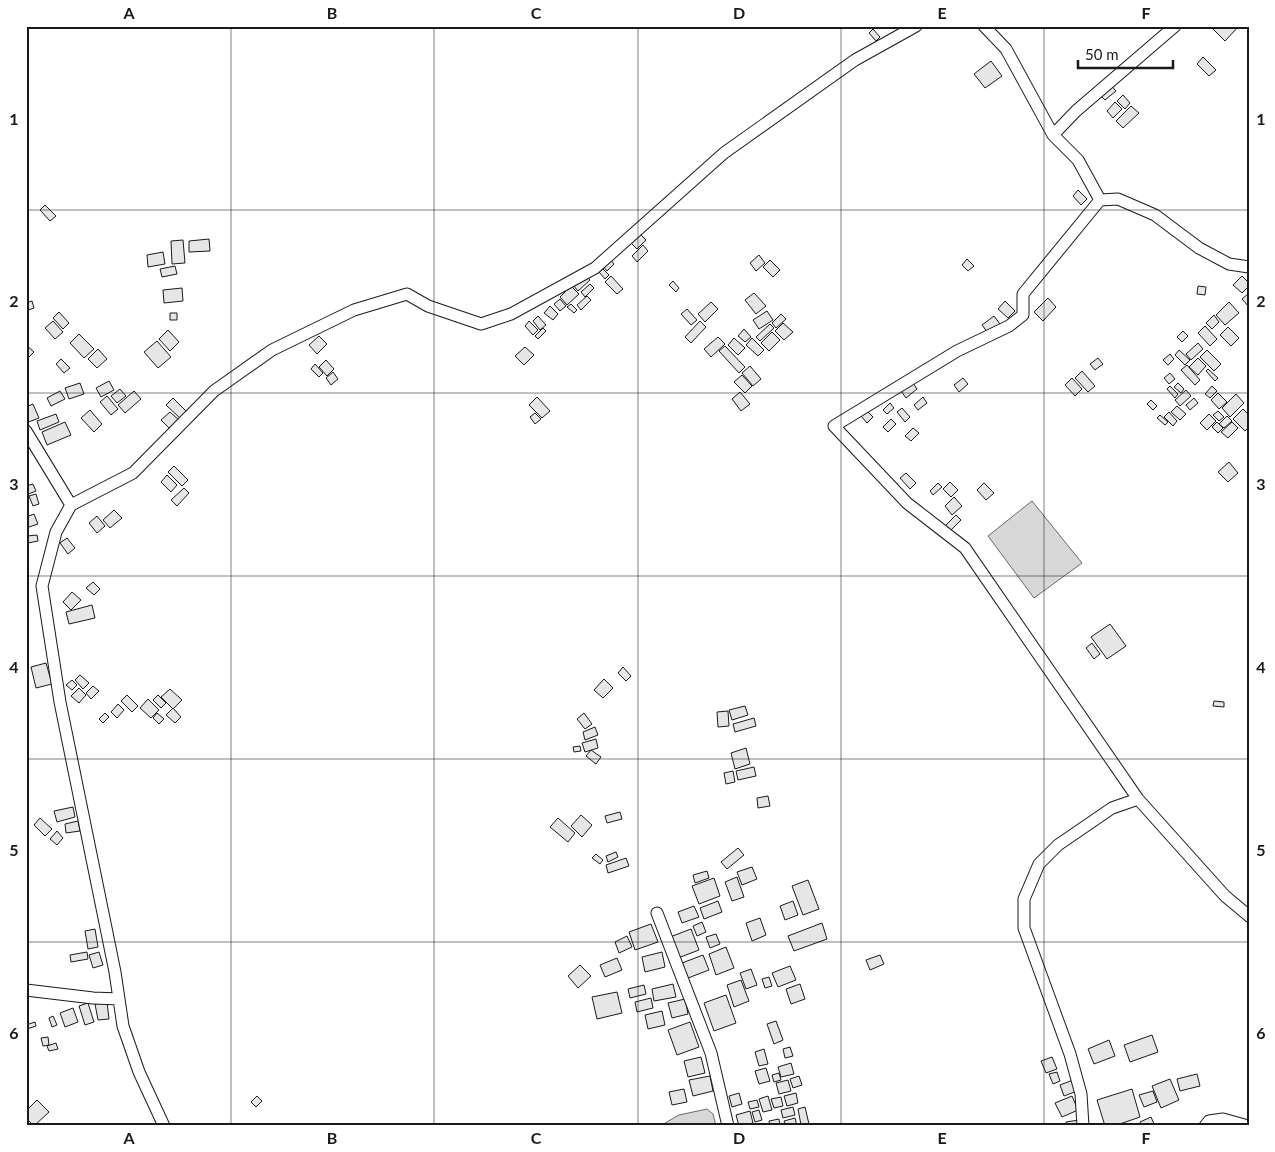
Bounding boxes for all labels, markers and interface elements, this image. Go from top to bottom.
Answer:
text: A [122,3,135,22]
text: B [327,3,337,22]
text: C [531,3,542,22]
text: D [733,3,745,22]
text: E [937,3,947,22]
text: F [1141,3,1151,22]
scale bar [1078,38,1172,70]
text: 50 m [1085,45,1119,63]
text: 1 [9,109,19,128]
text: 1 [1256,109,1266,128]
text: 2 [9,291,19,310]
text: 2 [1256,291,1266,310]
text: 3 [9,474,19,493]
text: 3 [1256,474,1266,493]
text: 4 [9,657,19,676]
text: 4 [1256,657,1266,676]
text: 5 [9,840,19,859]
text: 5 [1256,840,1266,859]
text: 6 [9,1023,19,1042]
text: 6 [1256,1023,1266,1042]
text: A [122,1128,135,1147]
text: B [327,1128,337,1147]
text: C [531,1128,542,1147]
text: D [733,1128,745,1147]
text: E [937,1128,947,1147]
text: F [1141,1128,1151,1147]

